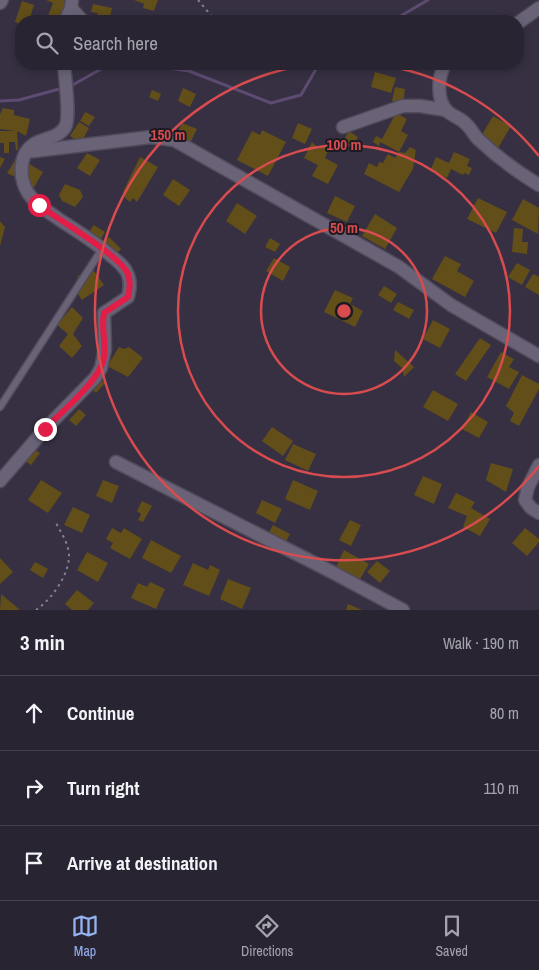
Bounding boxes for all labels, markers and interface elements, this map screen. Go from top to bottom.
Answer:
search box [15,15,524,70]
icon: search [33,29,61,57]
text: Search here [73,30,158,56]
text: 150 m [151,124,185,145]
text: 100 m [327,134,361,155]
route start [28,194,51,217]
text: 50 m [330,217,358,238]
centre of rings [335,302,353,320]
route end [34,418,57,441]
text: 3 min [20,628,65,657]
text: Walk · 190 m [443,632,519,654]
icon: ahead [20,699,48,727]
text: Continue [67,700,135,726]
text: 80 m [490,702,519,724]
icon: right [20,774,48,802]
text: Turn right [67,775,139,801]
text: 110 m [483,777,519,799]
icon: arrive [20,849,48,877]
text: Arrive at destination [67,850,218,876]
tab: Map [71,912,99,960]
tab: Directions [241,912,293,960]
tab: Saved [435,912,468,960]

